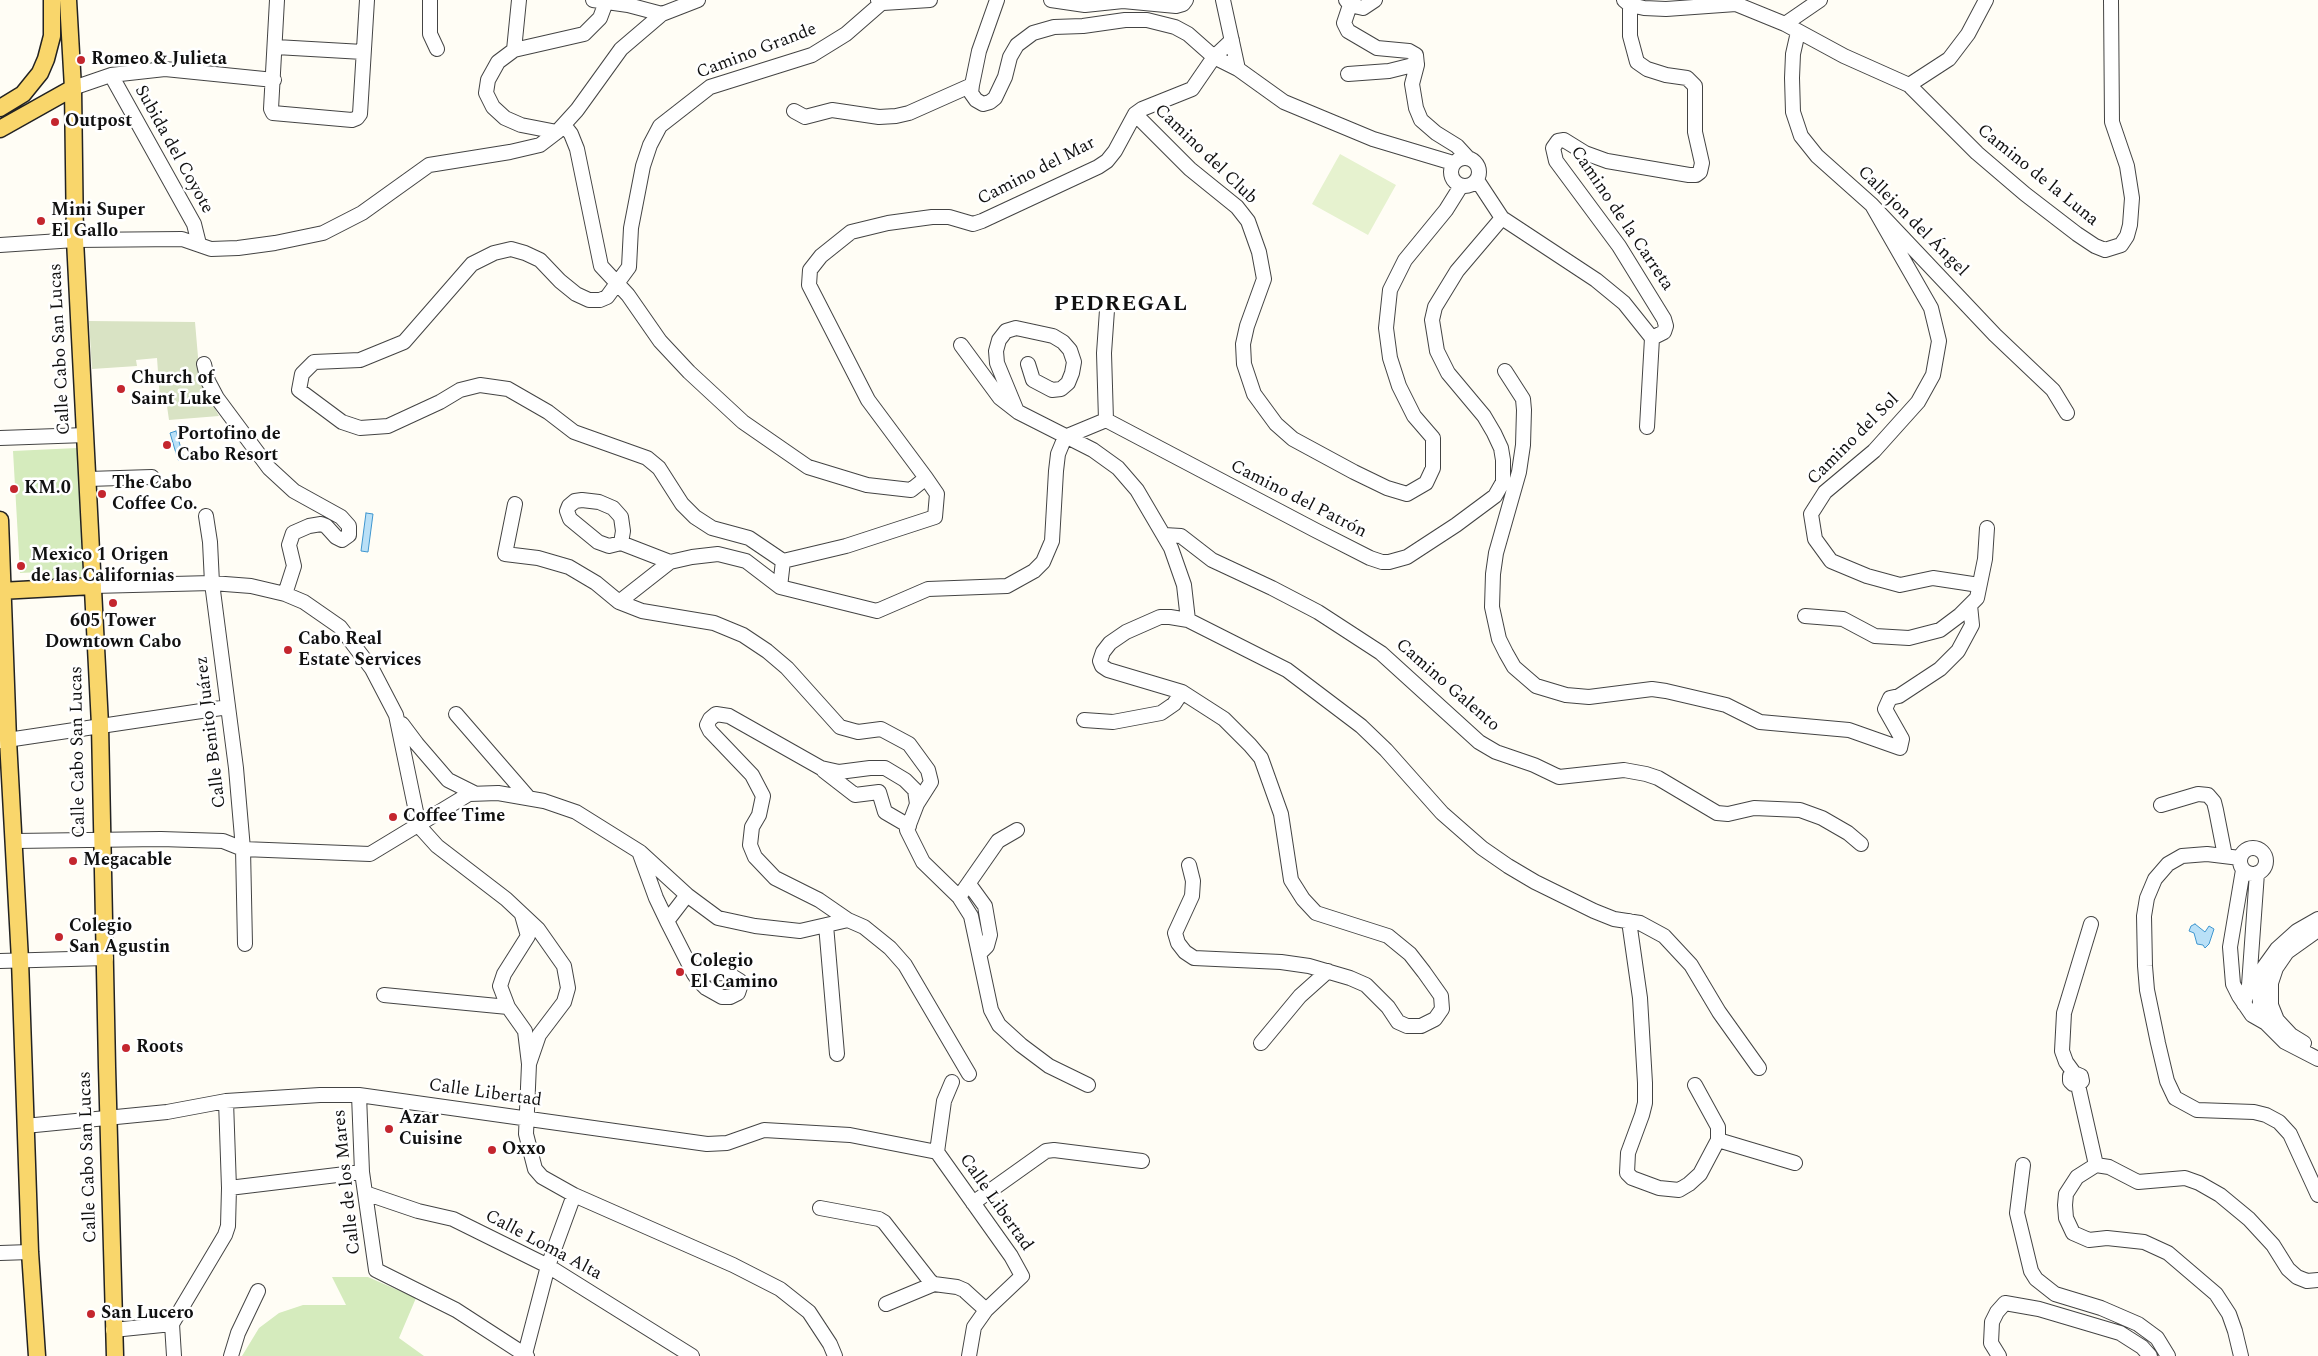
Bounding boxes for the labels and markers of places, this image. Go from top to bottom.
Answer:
place label: Romeo & Julieta [91,49,227,71]
marker: Romeo & Julieta [75,54,87,66]
place label: Outpost [65,111,132,133]
marker: Outpost [49,116,61,128]
place label: Mini Super El Gallo [51,200,145,242]
marker: Mini Super El Gallo [35,215,47,227]
place label: Church of Saint Luke [131,368,221,410]
marker: Church of Saint Luke [115,383,127,395]
place label: Portofino de Cabo Resort [177,424,281,466]
marker: Portofino de Cabo Resort [161,439,173,451]
place label: The Cabo Coffee Co. [112,473,198,516]
place label: KM.0 [24,478,71,500]
marker: KM.0 [8,483,20,495]
marker: The Cabo Coffee Co. [96,488,108,500]
place label: Mexico 1 Origen de las Californias [31,545,175,588]
marker: Mexico 1 Origen de las Californias [15,560,27,572]
marker: 605 Tower Downtown Cabo [107,597,119,609]
place label: 605 Tower Downtown Cabo [45,611,181,654]
place label: Cabo Real Estate Services [298,629,422,672]
marker: Cabo Real Estate Services [282,644,294,656]
place label: Coffee Time [403,806,505,828]
marker: Coffee Time [387,811,399,823]
place label: Megacable [83,850,172,872]
marker: Megacable [67,855,79,867]
place label: Colegio San Agustin [69,916,170,959]
marker: Colegio San Agustin [53,931,65,943]
place label: Colegio El Camino [690,951,778,994]
marker: Colegio El Camino [674,966,686,978]
place label: Roots [136,1037,184,1059]
marker: Roots [120,1042,132,1054]
place label: Azar Cuisine [399,1108,462,1150]
marker: Azar Cuisine [383,1123,395,1135]
place label: Oxxo [502,1139,546,1161]
marker: Oxxo [486,1144,498,1156]
place label: San Lucero [101,1303,194,1325]
marker: San Lucero [85,1308,97,1320]

